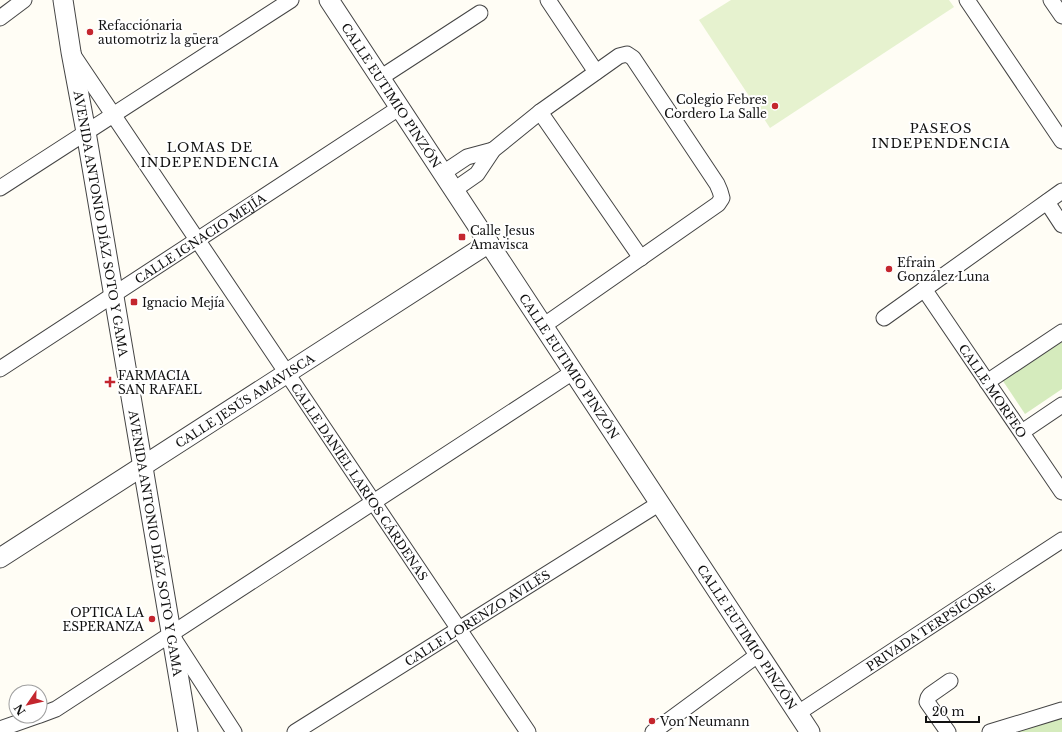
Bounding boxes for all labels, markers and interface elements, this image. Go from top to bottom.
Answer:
place label: Refacciónaria automotriz la güera [98,18,219,47]
street label: CALLE EUTIMIO PINZÓN [339,20,445,171]
marker: Refacciónaria automotriz la güera [85,27,95,37]
street label: AVENIDA ANTONIO DÍAZ SOTO Y GAMA [71,89,132,359]
place label: Colegio Febres Cordero La Salle [664,92,767,121]
marker: Colegio Febres Cordero La Salle [770,101,780,111]
district label: PASEOS INDEPENDENCIA [871,120,1011,152]
district label: LOMAS DE INDEPENDENCIA [140,139,280,171]
street label: CALLE IGNACIO MEJÍA [132,189,269,286]
place label: Calle Jesus Amavisca [469,223,535,252]
marker: Calle Jesus Amavisca [457,232,467,242]
place label: Efrain González Luna [897,255,990,284]
marker: Efrain González Luna [884,264,894,274]
street label: CALLE EUTIMIO PINZÓN [517,291,623,441]
place label: Ignacio Mejía [142,295,225,310]
marker: Ignacio Mejía [129,297,139,307]
street label: CALLE MORFEO [956,341,1030,441]
street label: CALLE JESÚS AMAVISCA [172,350,318,451]
place label: FARMACIA SAN RAFAEL [118,368,202,397]
marker: FARMACIA SAN RAFAEL [105,377,115,387]
street label: CALLE DANIEL LARIOS CÁRDENAS [288,380,431,583]
street label: AVENIDA ANTONIO DÍAZ SOTO Y GAMA [126,408,186,678]
street label: CALLE EUTIMIO PINZÓN [694,562,801,712]
street label: CALLE LORENZO AVILÉS [402,566,553,669]
street label: PRIVADA TERPSÍCORE [863,579,997,674]
place label: OPTICA LA ESPERANZA [63,605,145,634]
marker: OPTICA LA ESPERANZA [147,614,157,624]
north arrow [8,684,48,724]
scale bar [926,698,979,724]
text: N [11,701,28,718]
text: 20 m [932,704,964,719]
place label: Von Neumann [659,714,749,729]
marker: Von Neumann [647,716,657,726]

